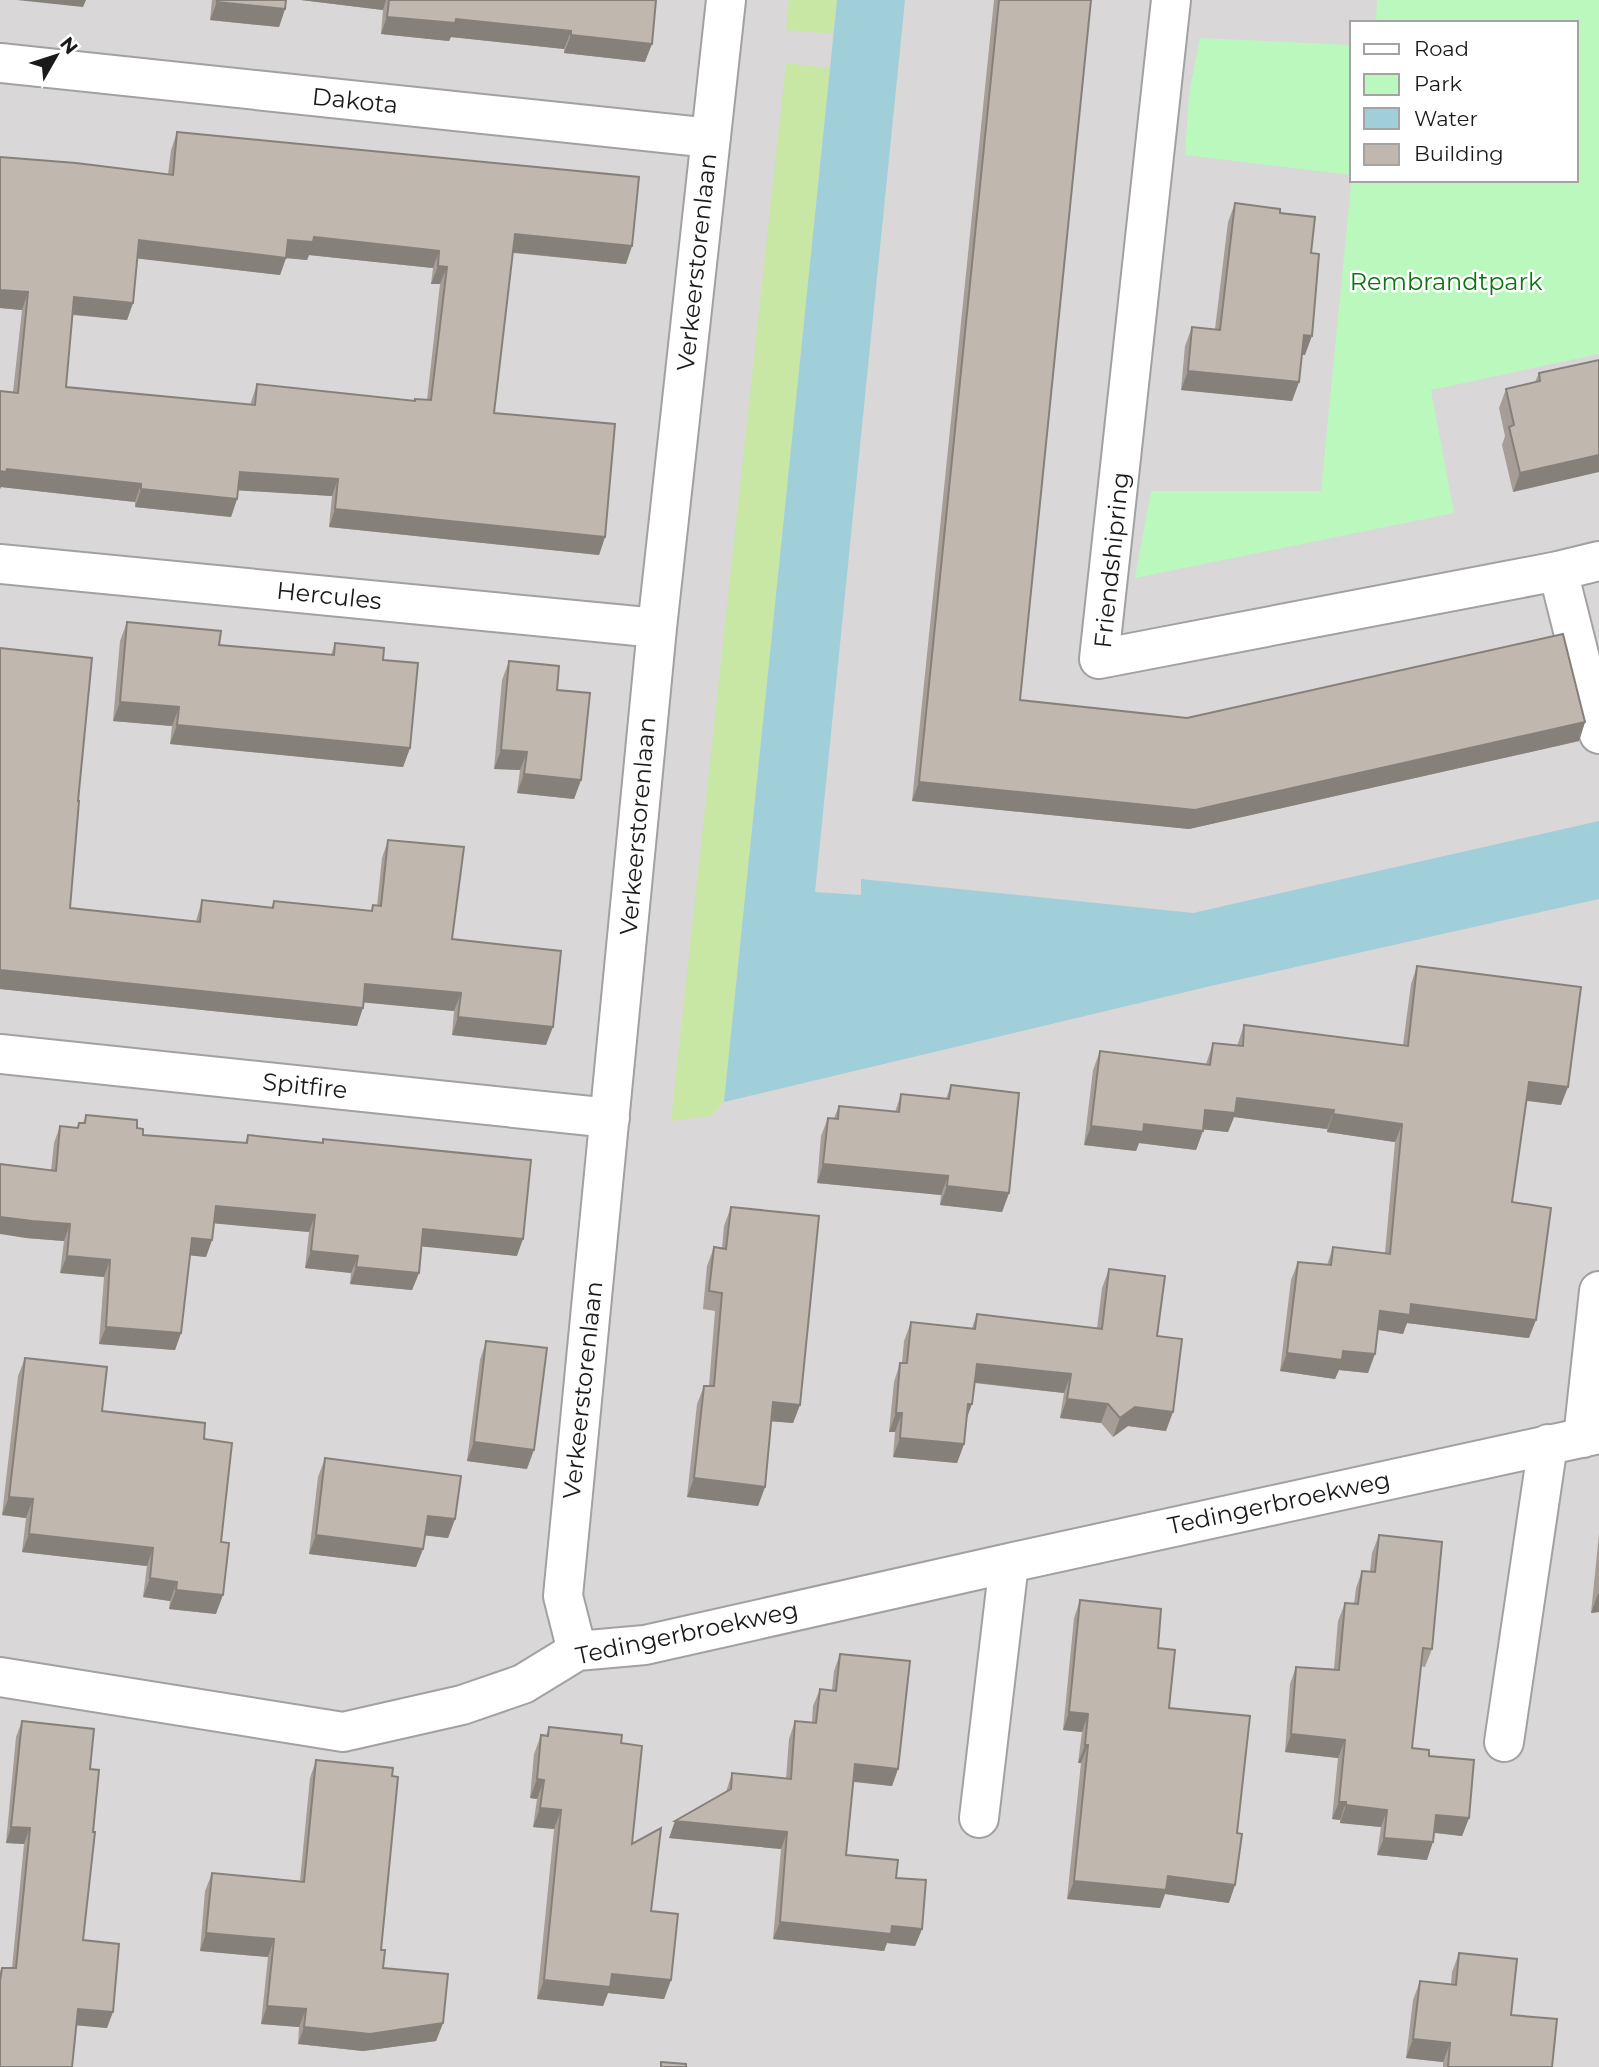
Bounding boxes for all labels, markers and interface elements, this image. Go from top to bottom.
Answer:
north arrow [21,21,91,91]
legend [1350,21,1578,182]
text: N [55,32,83,59]
text: Road [1414,36,1469,61]
text: Park [1414,71,1462,96]
street label: Dakota [311,82,399,119]
text: Water [1414,106,1478,131]
text: Building [1414,141,1504,166]
street label: Verkeerstorenlaan [671,152,722,372]
park label: Rembrandtpark [1350,267,1543,296]
street label: Friendshipring [1088,470,1135,650]
street label: Hercules [275,576,383,615]
street label: Verkeerstorenlaan [614,716,661,936]
street label: Spitfire [261,1067,349,1104]
street label: Verkeerstorenlaan [557,1280,608,1500]
street label: Tedingerbroekweg [1165,1465,1393,1540]
street label: Tedingerbroekweg [573,1595,801,1670]

